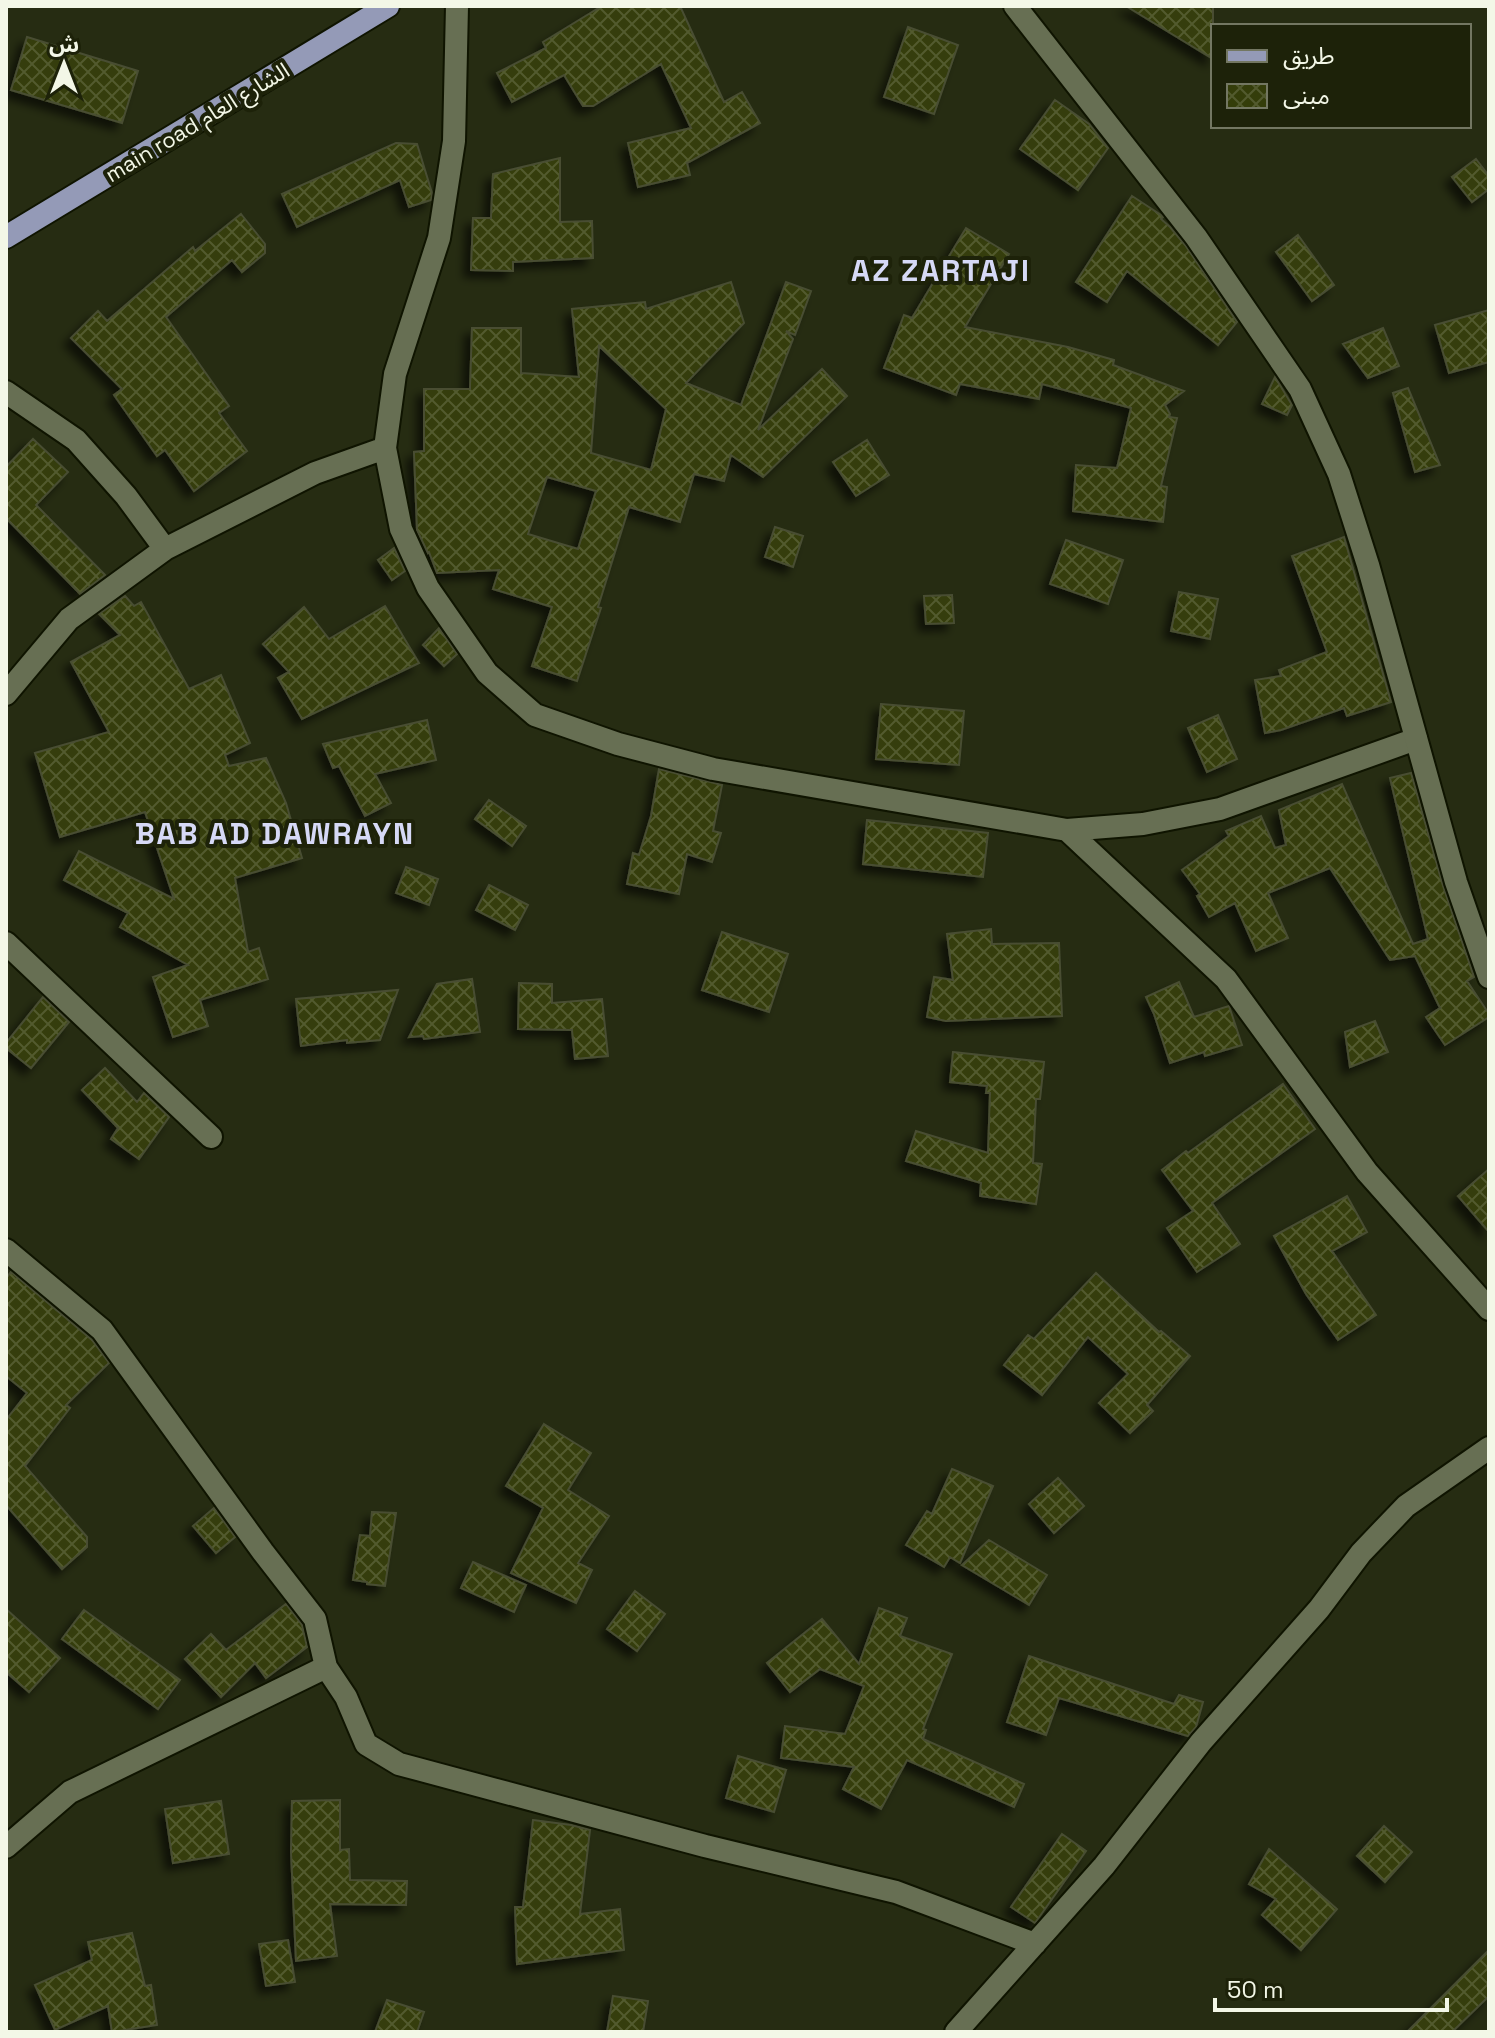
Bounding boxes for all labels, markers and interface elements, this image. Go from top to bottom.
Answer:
north arrow [24,24,104,104]
legend [1211,24,1471,128]
text: ش [49,30,79,58]
text: طريق [1283,40,1335,71]
street label: main road الشارع العام [100,56,296,191]
text: مبنى [1283,80,1330,111]
district label: AZ ZARTAJI [851,251,1031,290]
district label: BAB AD DAWRAYN [135,814,415,853]
scale bar [1215,1962,1447,2012]
text: 50 m [1227,1974,1284,2005]

